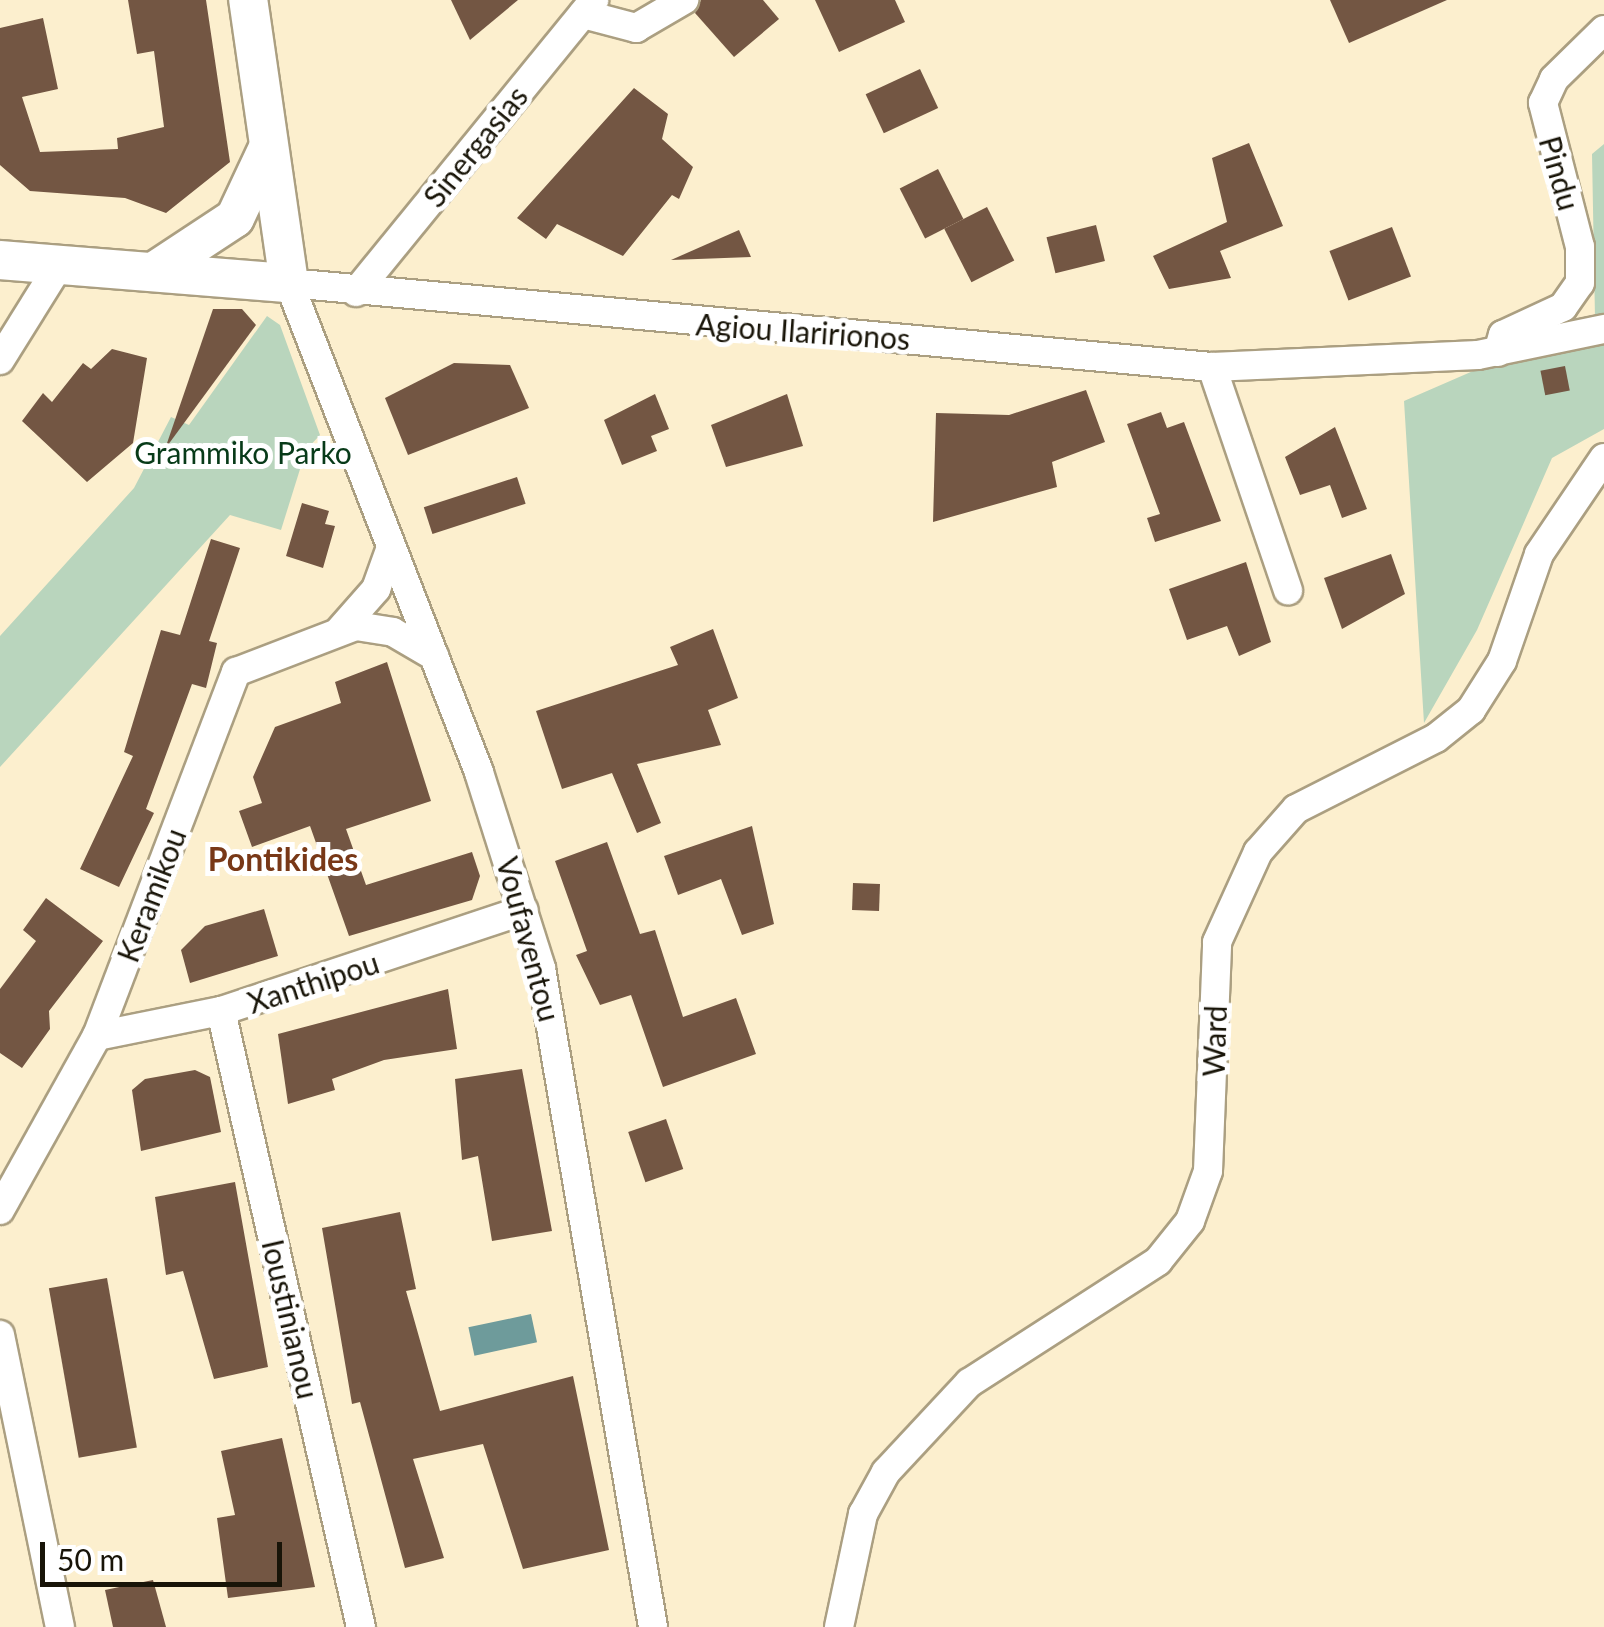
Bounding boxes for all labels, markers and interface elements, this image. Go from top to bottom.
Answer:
street label: Sinergasias [415,78,535,214]
street label: Pindu [1532,132,1588,214]
street label: Agiou Ilaririonos [695,306,911,356]
park label: Grammiko Parko [134,434,352,470]
street label: Keramikou [109,823,193,967]
district label: Pontikides [208,840,358,878]
street label: Voufaventou [490,853,568,1025]
street label: Xanthipou [243,944,383,1020]
street label: Ward [1195,1005,1233,1077]
street label: Ioustinianou [255,1236,327,1402]
scale bar [45,1522,288,1584]
text: 50 m [57,1541,124,1577]

